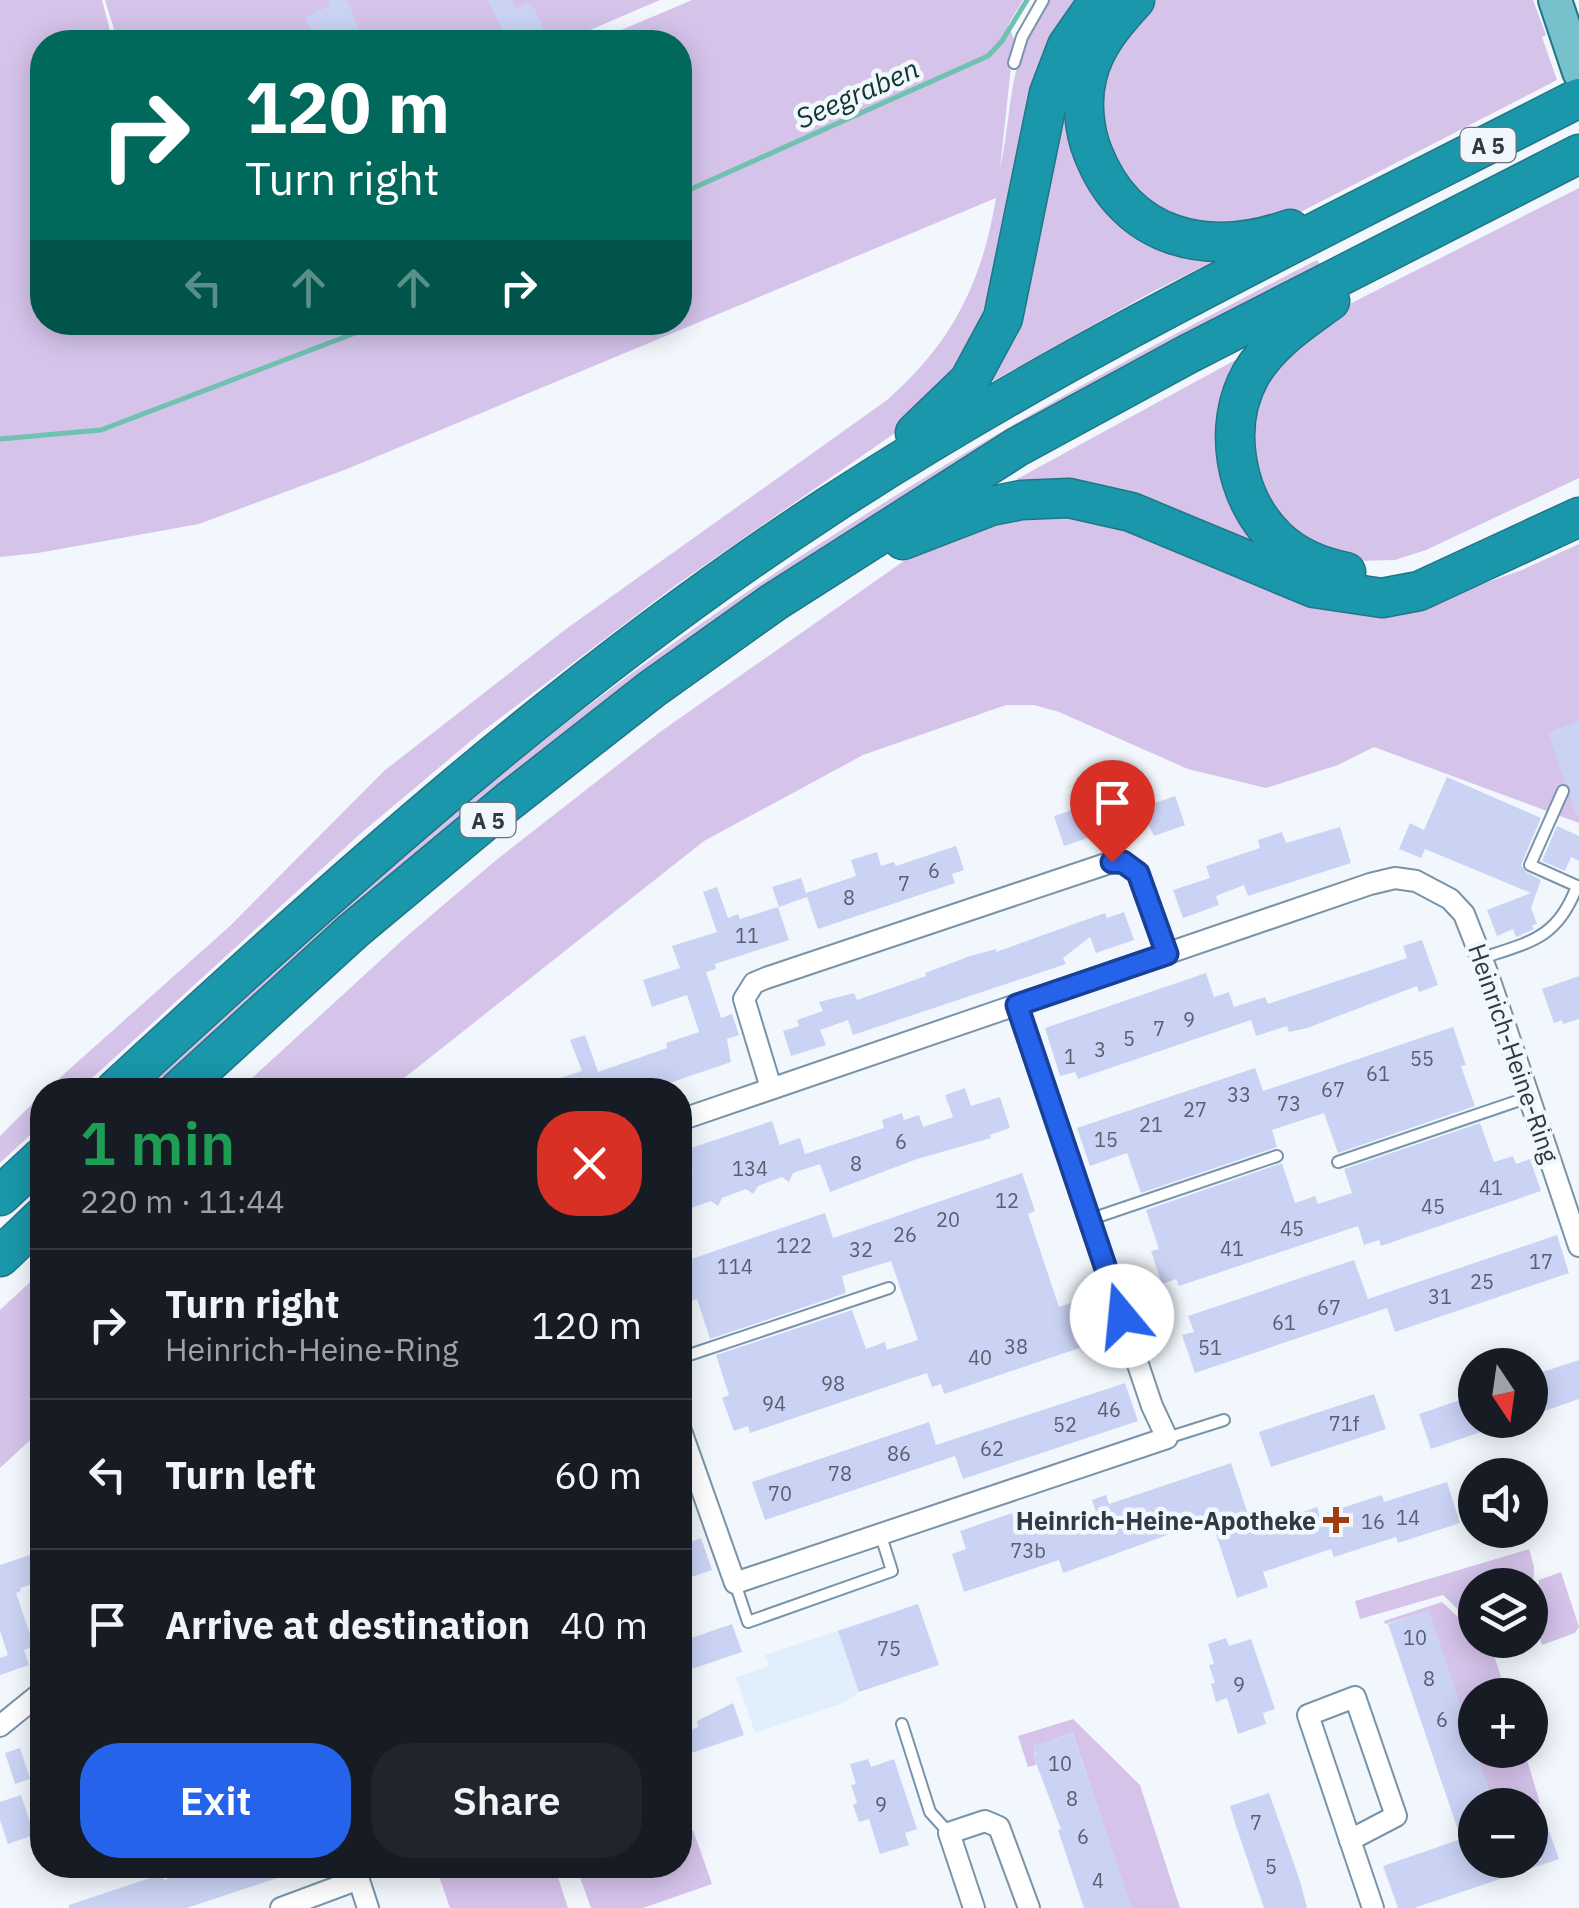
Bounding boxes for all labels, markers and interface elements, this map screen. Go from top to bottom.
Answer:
water label: Seegraben [789,49,925,137]
text: 120 m [245,61,450,152]
icon: right [80,70,210,200]
road number: A 5 [1460,128,1516,162]
text: Turn right [245,149,440,207]
icon: left [176,260,231,315]
icon: ahead [281,260,336,315]
icon: ahead [386,260,441,315]
icon: right [491,260,546,315]
pin [1070,760,1155,863]
icon: arrive [1085,775,1140,830]
road number: A 5 [460,803,516,837]
house number: 6 [928,857,940,884]
house number: 7 [898,870,910,897]
house number: 8 [843,884,855,911]
house number: 11 [735,922,759,949]
street label: Heinrich-Heine-Ring [1461,939,1567,1167]
house number: 9 [1183,1006,1195,1033]
house number: 7 [1153,1015,1165,1042]
house number: 5 [1123,1025,1135,1052]
house number: 3 [1094,1036,1106,1063]
house number: 1 [1064,1043,1076,1070]
house number: 55 [1410,1045,1434,1072]
house number: 61 [1366,1060,1390,1087]
house number: 67 [1321,1076,1345,1103]
house number: 33 [1227,1081,1251,1108]
house number: 73 [1277,1090,1301,1117]
house number: 27 [1183,1096,1207,1123]
text: 1 min [80,1103,235,1182]
button: close [537,1111,642,1216]
house number: 21 [1139,1111,1163,1138]
house number: 15 [1094,1126,1118,1153]
house number: 6 [895,1128,907,1155]
house number: 8 [850,1150,862,1177]
house number: 134 [732,1155,768,1182]
house number: 41 [1479,1174,1503,1201]
text: 220 m · 11:44 [80,1180,285,1222]
house number: 12 [995,1187,1019,1214]
house number: 45 [1421,1193,1445,1220]
house number: 20 [936,1206,960,1233]
house number: 45 [1280,1215,1304,1242]
house number: 26 [893,1221,917,1248]
house number: 122 [776,1232,812,1259]
house number: 41 [1220,1235,1244,1262]
house number: 32 [849,1236,873,1263]
house number: 17 [1529,1248,1553,1275]
house number: 114 [717,1253,753,1280]
position arrow [1070,1264,1174,1368]
house number: 25 [1470,1268,1494,1295]
text: Turn right [165,1279,340,1328]
house number: 31 [1428,1283,1452,1310]
house number: 67 [1317,1294,1341,1321]
icon: right [80,1297,135,1352]
text: 120 m [531,1300,642,1349]
house number: 61 [1272,1309,1296,1336]
text: Heinrich-Heine-Ring [165,1328,459,1370]
house number: 38 [1004,1333,1028,1360]
house number: 51 [1198,1334,1222,1361]
house number: 40 [968,1344,992,1371]
north arrow [1458,1348,1548,1438]
map controls [1458,1348,1548,1878]
house number: 98 [821,1370,845,1397]
house number: 94 [762,1390,786,1417]
house number: 46 [1097,1396,1121,1423]
house number: 71f [1329,1410,1360,1437]
house number: 52 [1053,1411,1077,1438]
house number: 62 [980,1435,1004,1462]
house number: 86 [887,1440,911,1467]
icon: left [80,1447,135,1502]
text: Turn left [165,1450,316,1499]
text: 60 m [554,1450,642,1499]
button: sound [1458,1458,1548,1548]
house number: 78 [828,1460,852,1487]
house number: 70 [768,1480,792,1507]
place label: Heinrich-Heine-Apotheke [1016,1504,1316,1537]
house number: 14 [1396,1504,1420,1531]
house number: 16 [1361,1508,1385,1535]
marker: Heinrich-Heine-Apotheke [1325,1509,1347,1531]
house number: 73b [1010,1537,1046,1564]
button: layers [1458,1568,1548,1658]
icon: arrive [80,1597,135,1652]
text: Arrive at destination [165,1600,530,1649]
text: 40 m [560,1600,648,1649]
house number: 10 [1403,1624,1427,1651]
house number: 75 [877,1635,901,1662]
house number: 8 [1423,1665,1435,1692]
house number: 9 [1233,1671,1245,1698]
button: + [1458,1678,1548,1768]
house number: 6 [1436,1706,1448,1733]
button: Exit [80,1743,351,1858]
button: Share [371,1743,642,1858]
house number: 10 [1048,1750,1072,1777]
house number: 8 [1066,1785,1078,1812]
button: − [1458,1788,1548,1878]
house number: 9 [875,1791,887,1818]
house number: 7 [1250,1809,1262,1836]
house number: 6 [1077,1823,1089,1850]
house number: 5 [1265,1853,1277,1880]
house number: 4 [1092,1867,1104,1894]

